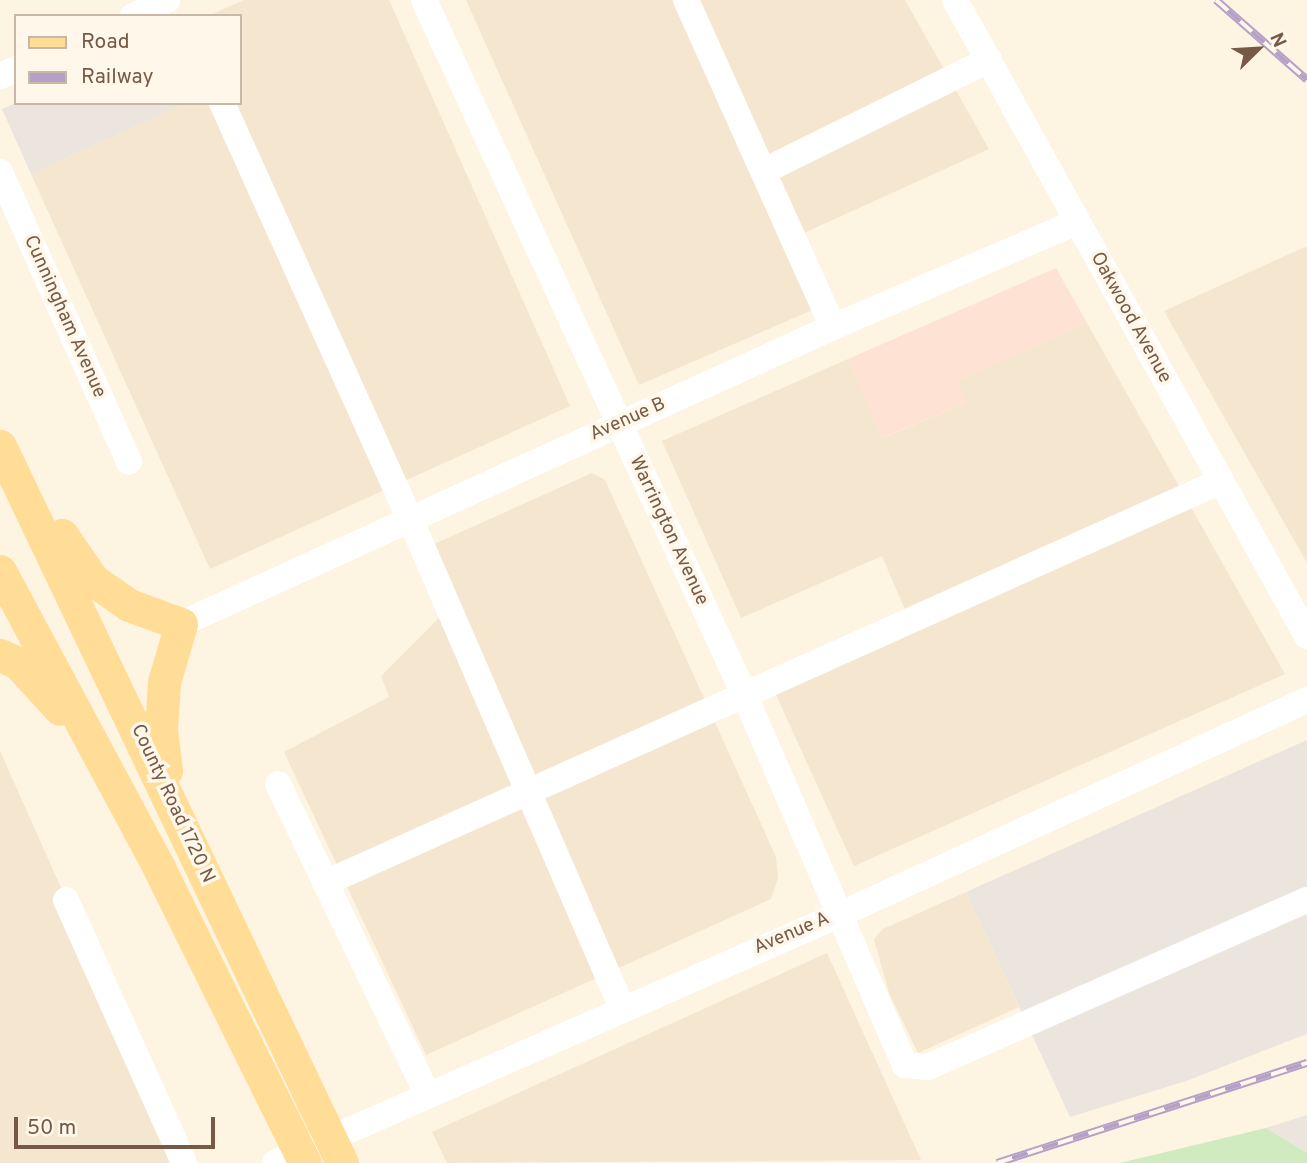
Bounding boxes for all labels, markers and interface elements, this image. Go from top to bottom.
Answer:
legend [14,14,242,105]
north arrow [1223,14,1293,84]
text: Road [81,29,130,56]
text: N [1263,29,1291,52]
text: Railway [81,64,154,91]
street label: Cunningham Avenue [18,232,110,402]
street label: Oakwood Avenue [1084,248,1176,388]
street label: Avenue B [587,393,669,447]
street label: Warrington Avenue [623,452,713,610]
street label: County Road 1720 N [125,721,219,887]
street label: Avenue A [750,908,834,960]
scale bar [18,1104,219,1148]
text: 50 m [27,1115,76,1142]

